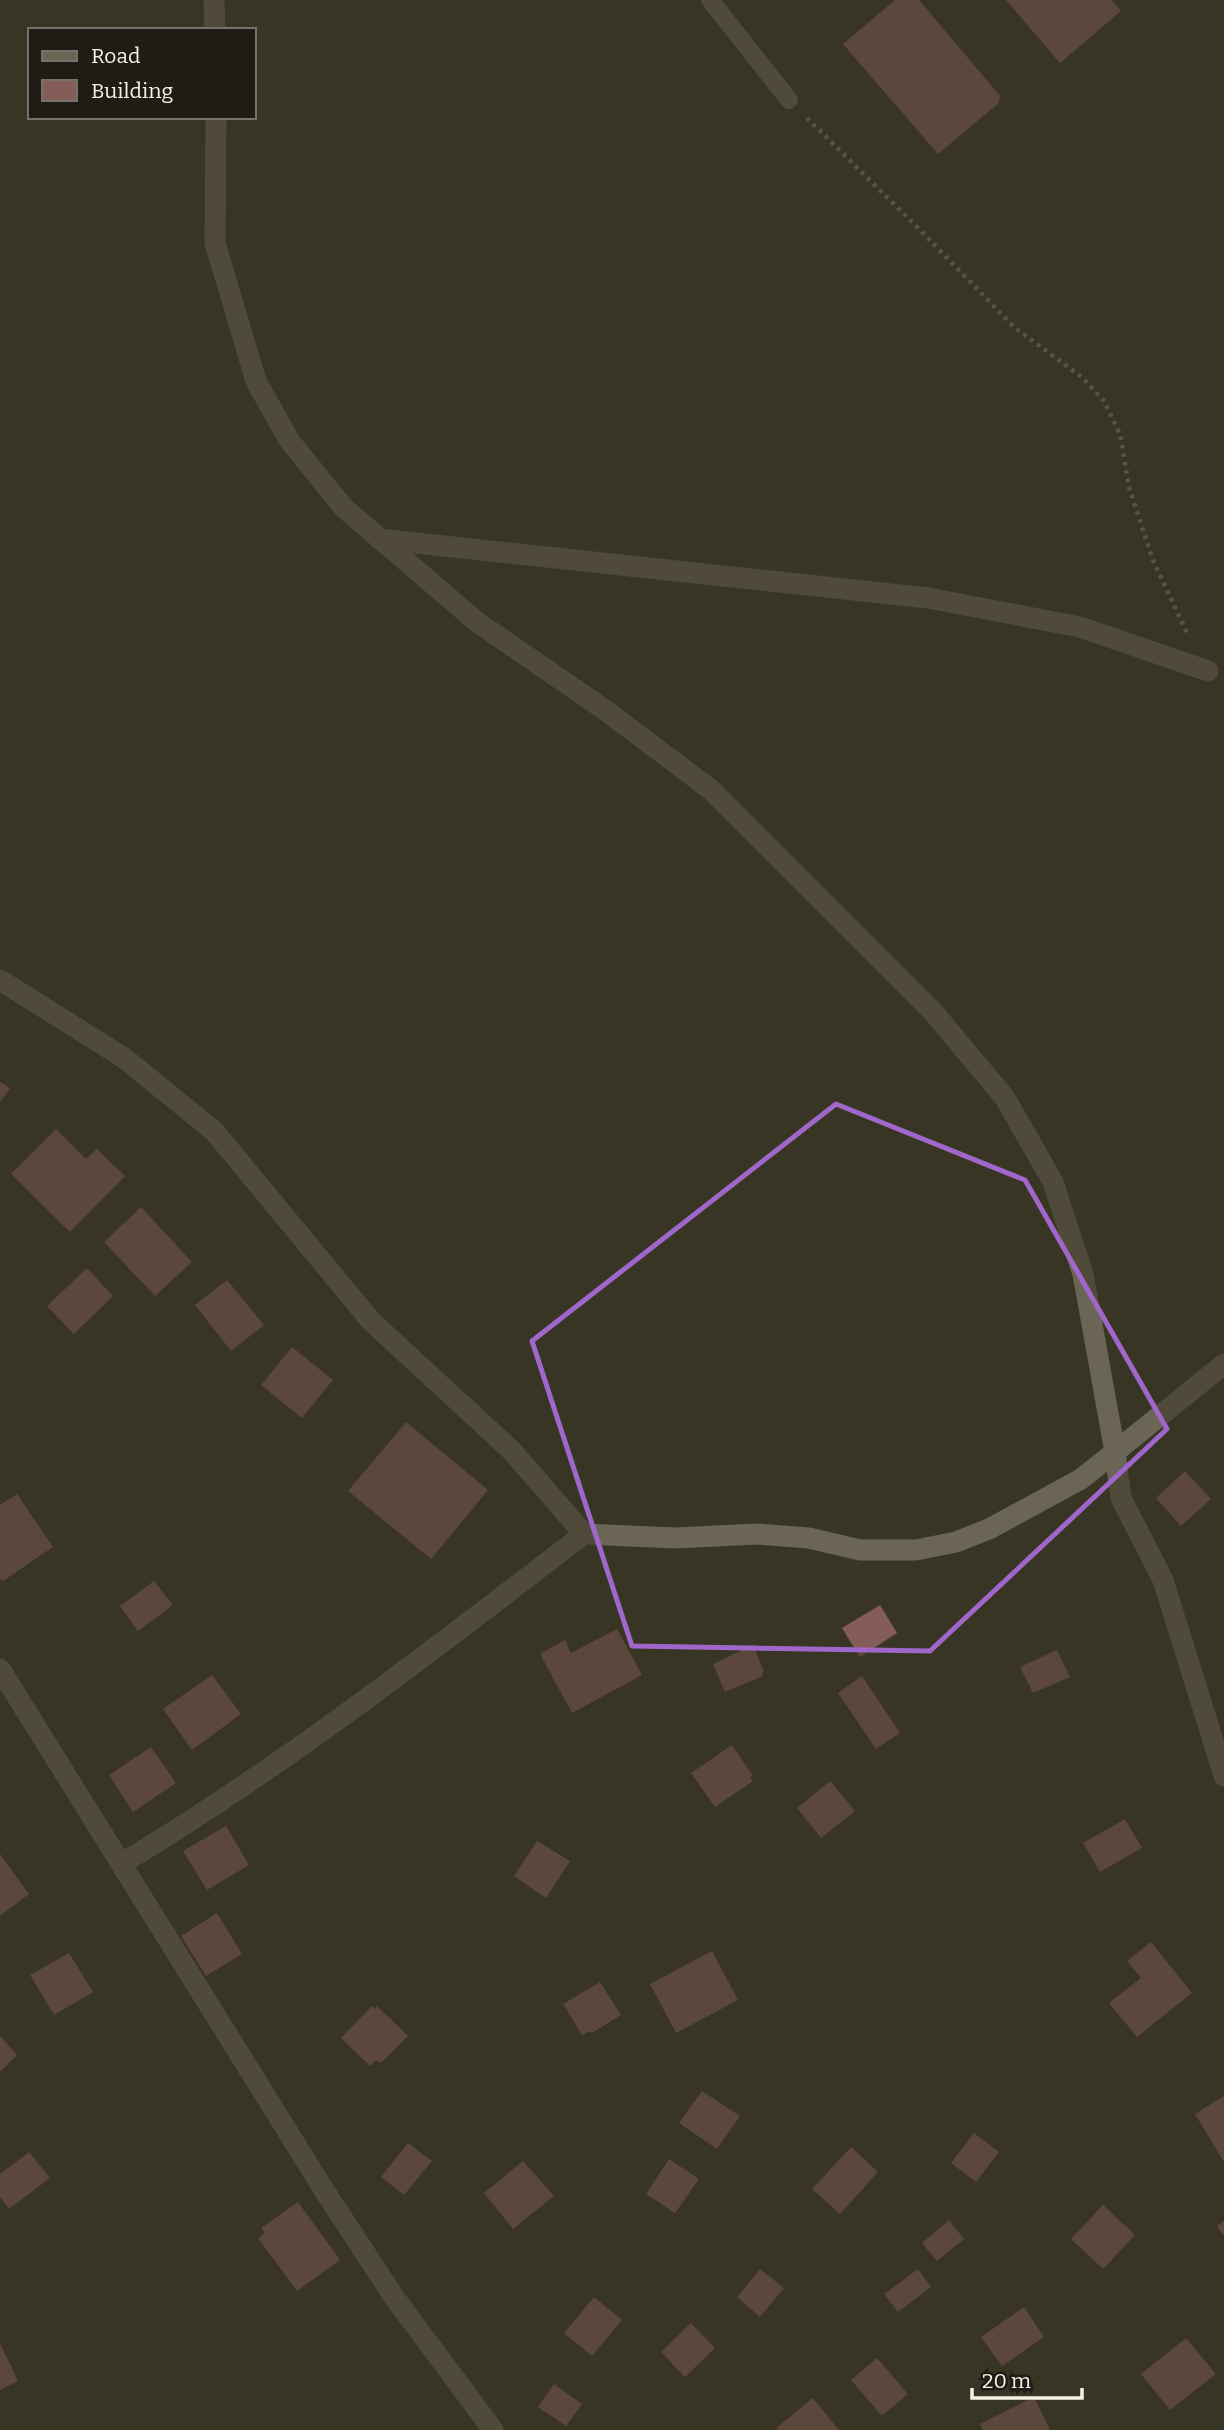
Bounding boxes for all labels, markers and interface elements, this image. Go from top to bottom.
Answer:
legend [28,28,256,119]
text: Road [91,43,140,69]
text: Building [91,78,174,104]
scale bar [972,2356,1082,2400]
text: 20 m [982,2368,1031,2394]

